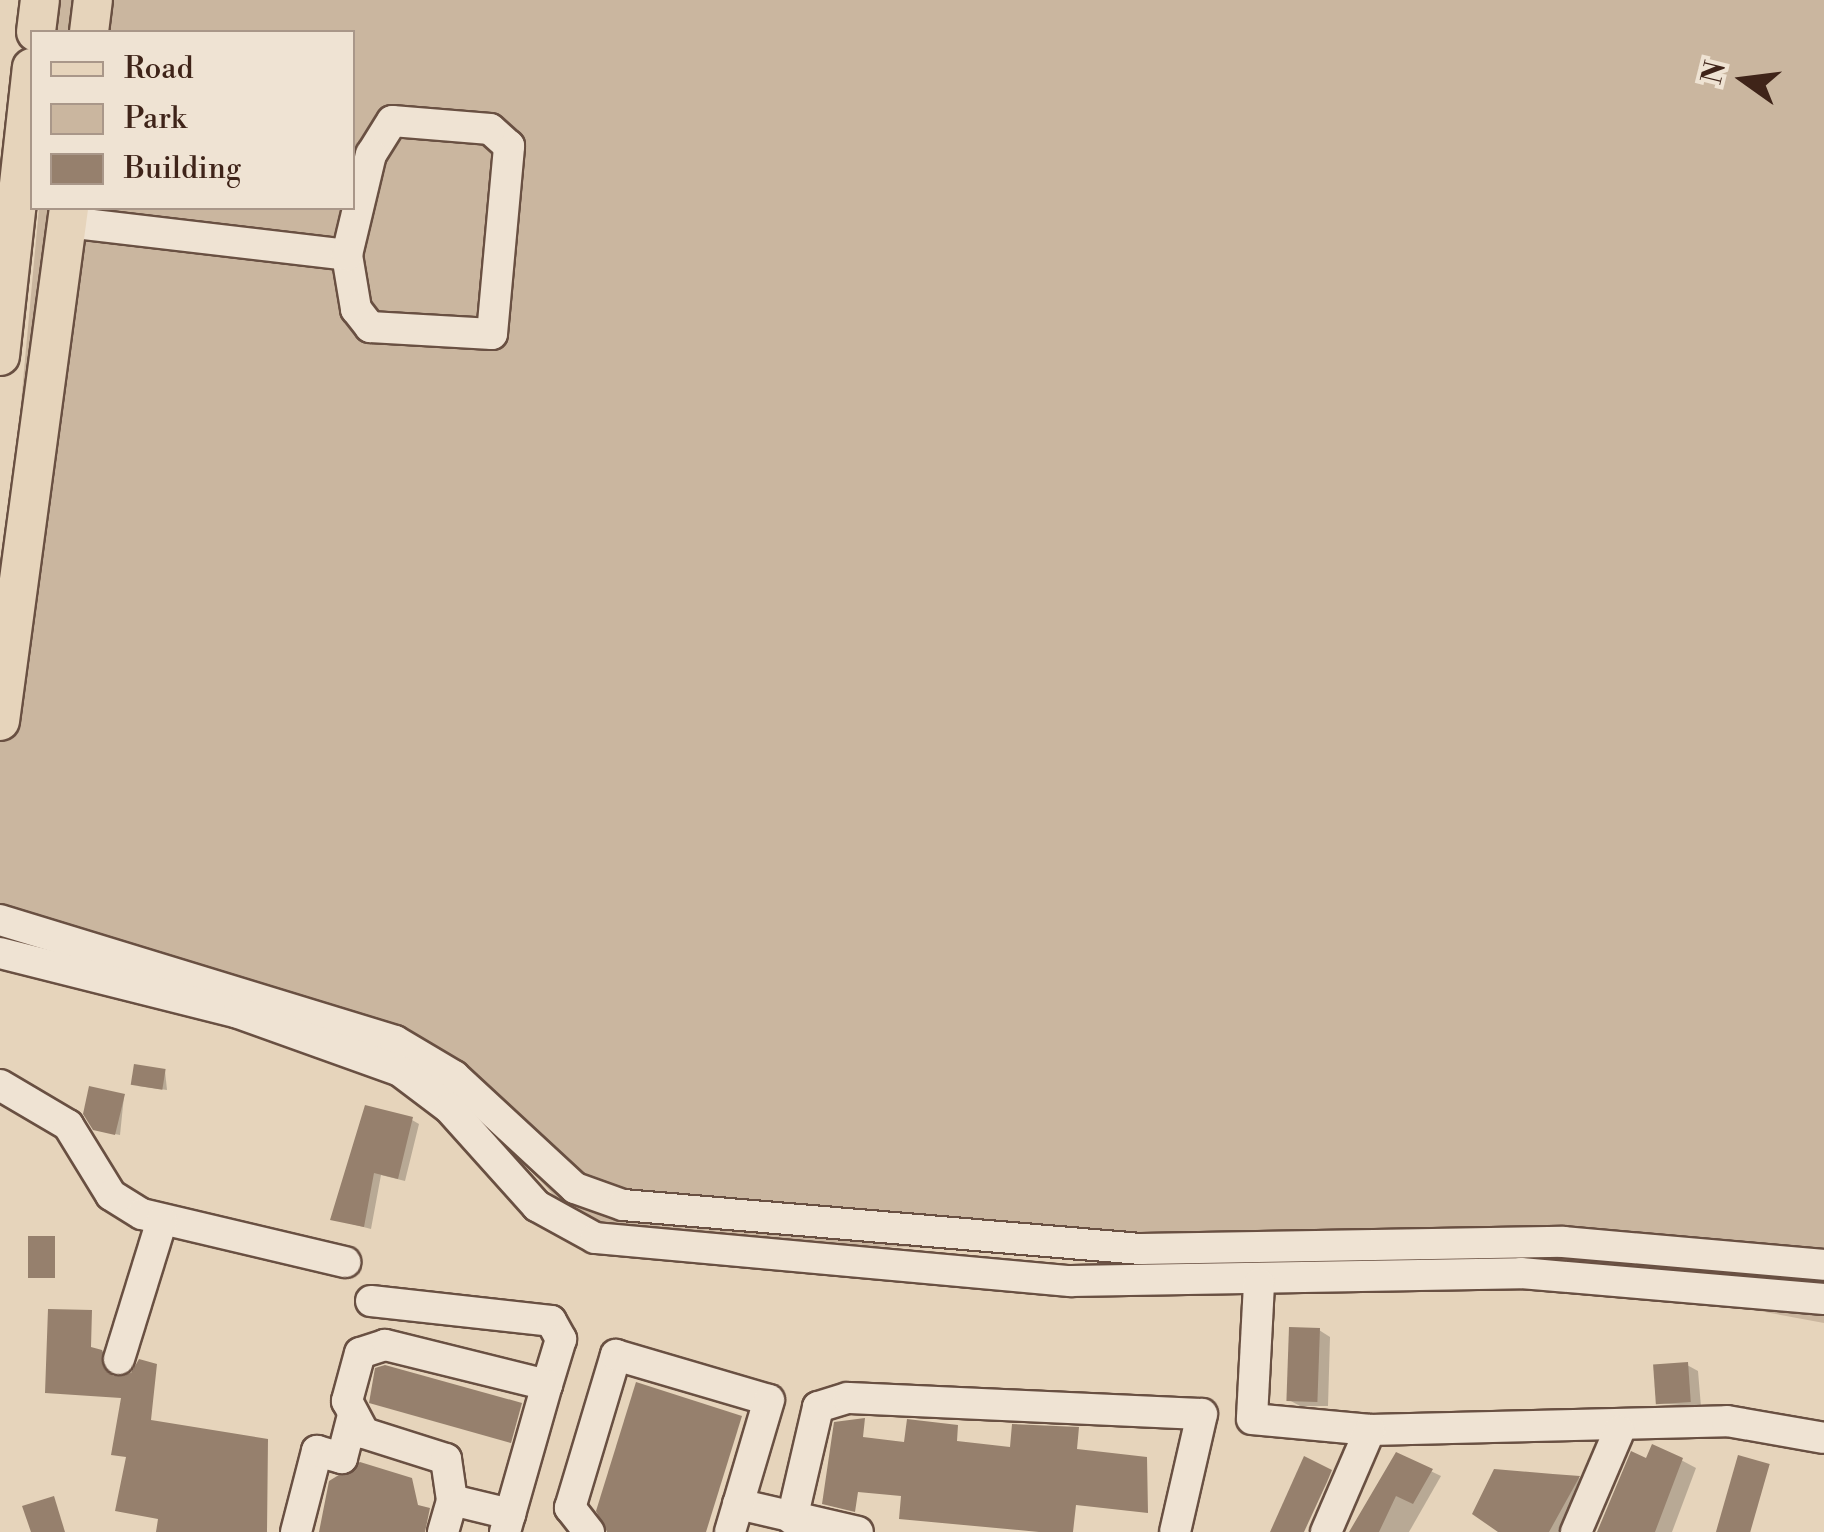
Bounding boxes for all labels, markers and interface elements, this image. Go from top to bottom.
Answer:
legend [30,30,355,210]
north arrow [1694,30,1794,130]
text: Road [124,50,194,88]
text: N [1695,58,1734,88]
text: Park [124,100,186,138]
text: Building [124,150,241,188]

